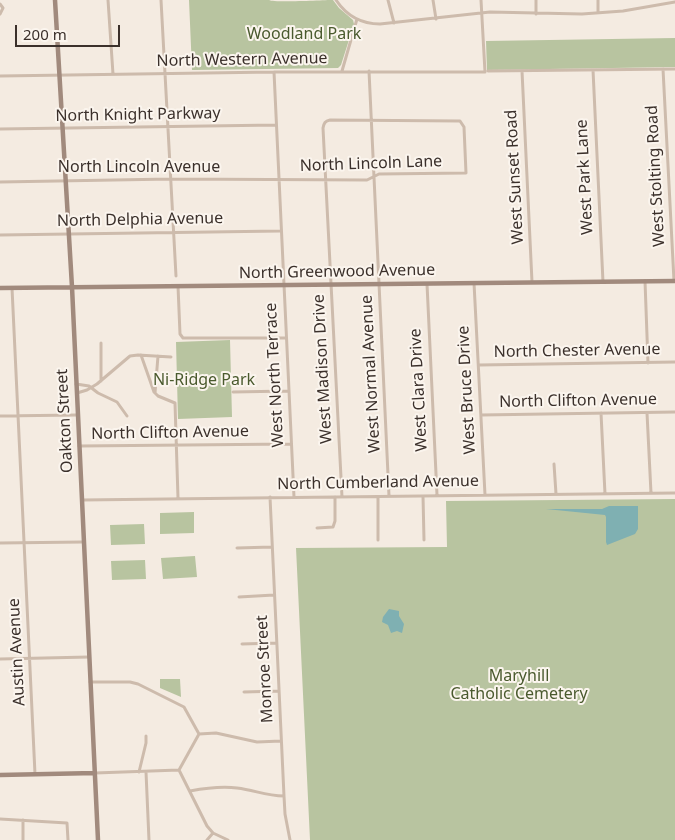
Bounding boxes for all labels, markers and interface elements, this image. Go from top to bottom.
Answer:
scale bar [18,15,122,47]
text: 200 m [23,24,67,44]
park label: Woodland Park [247,24,361,44]
street label: North Western Avenue [156,49,328,71]
street label: North Knight Parkway [55,104,221,126]
street label: West Stolting Road [643,105,669,247]
street label: West Sunset Road [502,109,528,245]
street label: West Park Lane [572,119,598,235]
street label: North Lincoln Lane [299,152,443,176]
street label: North Lincoln Avenue [58,157,220,177]
street label: North Delphia Avenue [57,209,223,231]
street label: North Greenwood Avenue [239,261,435,283]
street label: West Madison Drive [309,294,337,444]
street label: West Normal Avenue [357,295,385,453]
street label: West North Terrace [262,302,288,448]
street label: West Bruce Drive [454,325,480,455]
street label: West Clara Drive [406,328,432,452]
street label: North Chester Avenue [493,340,661,362]
street label: Oakton Street [53,368,77,474]
park label: Ni-Ridge Park [153,370,255,390]
street label: North Clifton Avenue [499,390,657,412]
street label: North Clifton Avenue [91,422,249,444]
street label: North Cumberland Avenue [277,472,479,494]
street label: Austin Avenue [5,598,29,706]
street label: Monroe Street [253,615,277,723]
park label: Maryhill Catholic Cemetery [450,666,588,704]

